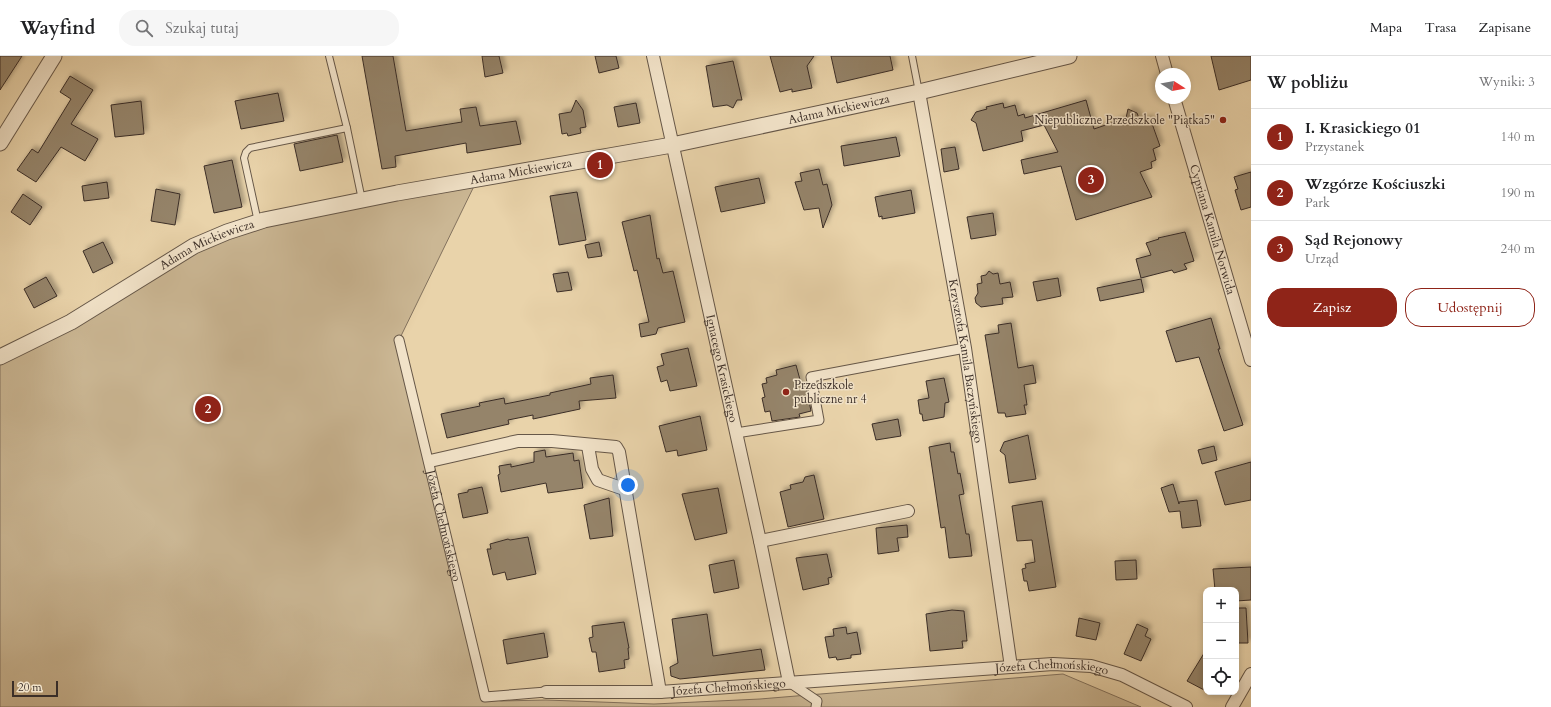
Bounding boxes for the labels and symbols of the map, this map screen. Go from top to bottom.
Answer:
north arrow [1155,68,1191,104]
street label: Adama Mickiewicza [787,90,892,128]
place label: Niepubliczne Przedszkole "Piątka5" [1034,112,1215,128]
marker: Niepubliczne Przedszkole "Piątka5" [1218,115,1228,125]
pin: 1 [587,150,613,180]
street label: Adama Mickiewicza [469,154,574,188]
street label: Cypriana Kamila Norwida [1186,162,1240,297]
pin: 3 [1078,165,1104,195]
street label: Adama Mickiewicza [156,216,257,273]
street label: Krzysztofa Kamila Baczyńskiego [945,278,987,444]
street label: Ignacego Krasickiego [702,313,742,424]
place label: Przedszkole publiczne nr 4 [794,377,867,407]
marker: Przedszkole publiczne nr 4 [781,387,791,397]
pin: 2 [195,394,221,424]
street label: Józefa Chełmońskiego [422,466,465,583]
your location [618,475,638,495]
street label: Józefa Chełmońskiego [993,656,1111,679]
street label: Józefa Chełmońskiego [669,675,787,699]
scale bar [12,679,58,698]

